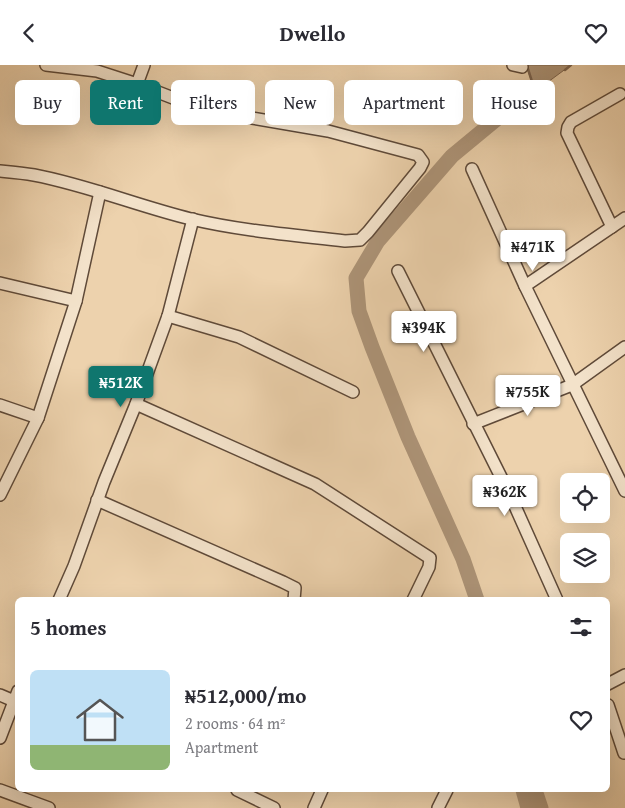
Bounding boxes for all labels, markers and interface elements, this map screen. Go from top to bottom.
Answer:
text: Dwello [280,17,345,49]
icon: back [15,19,43,47]
icon: heart [582,19,610,47]
chip: Buy [15,80,80,125]
chip: Rent [90,80,161,125]
chip: Filters [171,80,255,125]
chip: New [265,80,334,125]
chip: Apartment [344,80,463,125]
chip: House [473,80,555,125]
pin: ₦471K [498,229,568,272]
text: ₦471K [511,234,555,258]
pin: ₦394K [389,311,459,353]
text: ₦394K [402,315,446,339]
pin: ₦512K [86,365,156,408]
text: ₦512K [99,370,143,394]
pin: ₦755K [493,375,563,417]
text: ₦755K [506,379,550,403]
map controls [560,473,610,583]
button: locate [560,473,610,523]
pin: ₦362K [470,475,540,517]
text: ₦362K [483,479,527,503]
button: layers [560,533,610,583]
text: 5 homes [30,612,106,643]
icon: filters [567,613,595,641]
text: ₦512,000/mo [185,680,306,711]
icon: home [70,690,130,750]
icon: heart [567,706,595,734]
text: 2 rooms · 64 m² [185,711,285,735]
text: Apartment [185,735,258,759]

